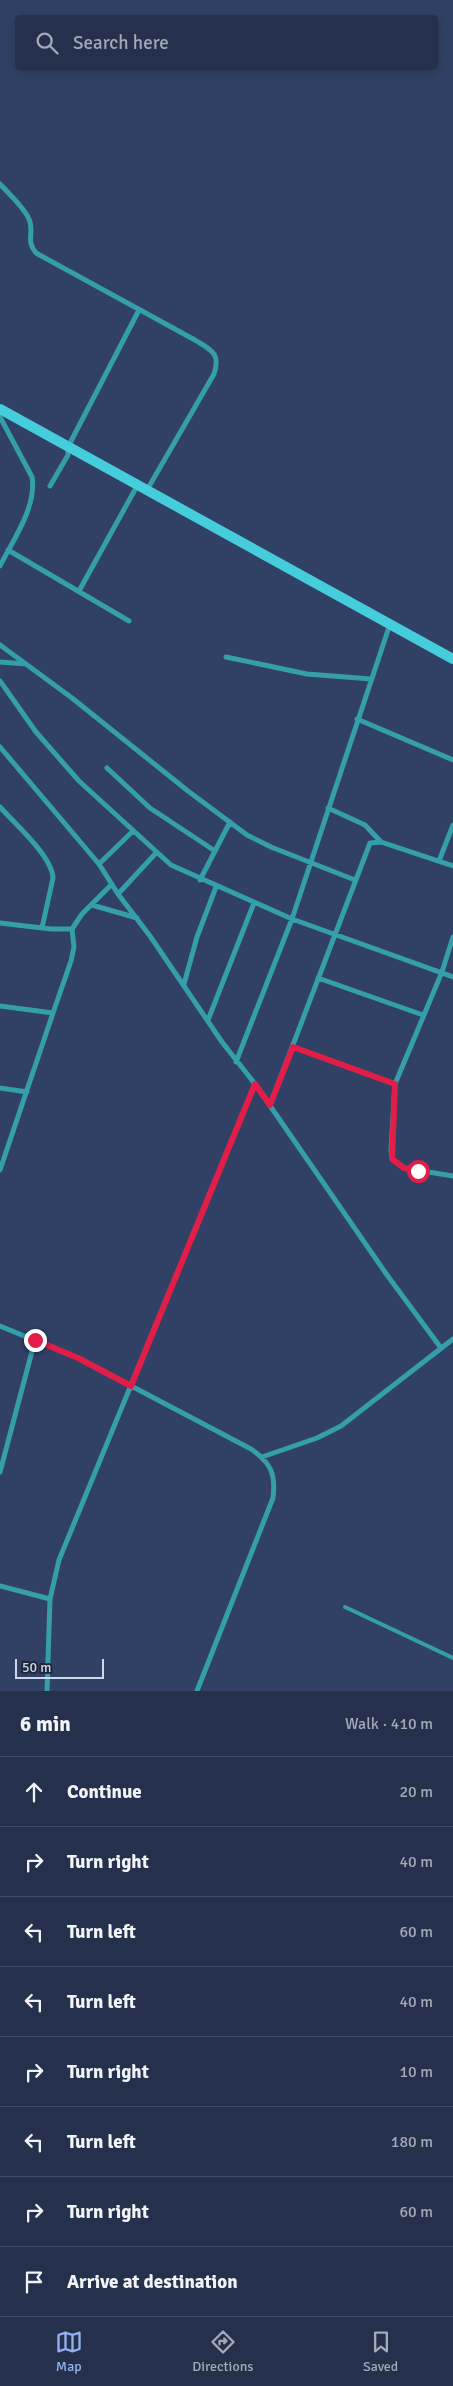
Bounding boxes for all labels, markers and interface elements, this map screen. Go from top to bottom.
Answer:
search box [15,15,438,70]
icon: search [33,29,61,57]
text: Search here [73,31,169,55]
route start [407,1160,430,1183]
route end [24,1329,47,1352]
scale bar [15,1656,104,1679]
text: 50 m [22,1659,51,1676]
text: 6 min [20,1711,71,1737]
text: Walk · 410 m [345,1714,433,1734]
icon: ahead [20,1778,48,1806]
text: Continue [67,1780,142,1804]
text: 20 m [399,1782,433,1802]
icon: right [20,1848,48,1876]
text: Turn right [67,1850,149,1874]
text: 40 m [399,1852,433,1872]
icon: left [20,1918,48,1946]
text: Turn left [67,1920,136,1944]
text: 60 m [399,1922,433,1942]
icon: left [20,1988,48,2016]
text: Turn left [67,1990,136,2014]
text: 40 m [399,1992,433,2012]
icon: right [20,2058,48,2086]
text: Turn right [67,2060,149,2084]
text: 10 m [399,2062,433,2082]
icon: left [20,2128,48,2156]
text: Turn left [67,2130,136,2154]
text: 180 m [391,2132,433,2152]
icon: right [20,2198,48,2226]
text: Turn right [67,2200,149,2224]
text: 60 m [399,2202,433,2222]
icon: arrive [20,2268,48,2296]
text: Arrive at destination [67,2270,238,2294]
tab: Map [55,2328,83,2375]
tab: Directions [192,2328,253,2375]
tab: Saved [363,2328,398,2375]

